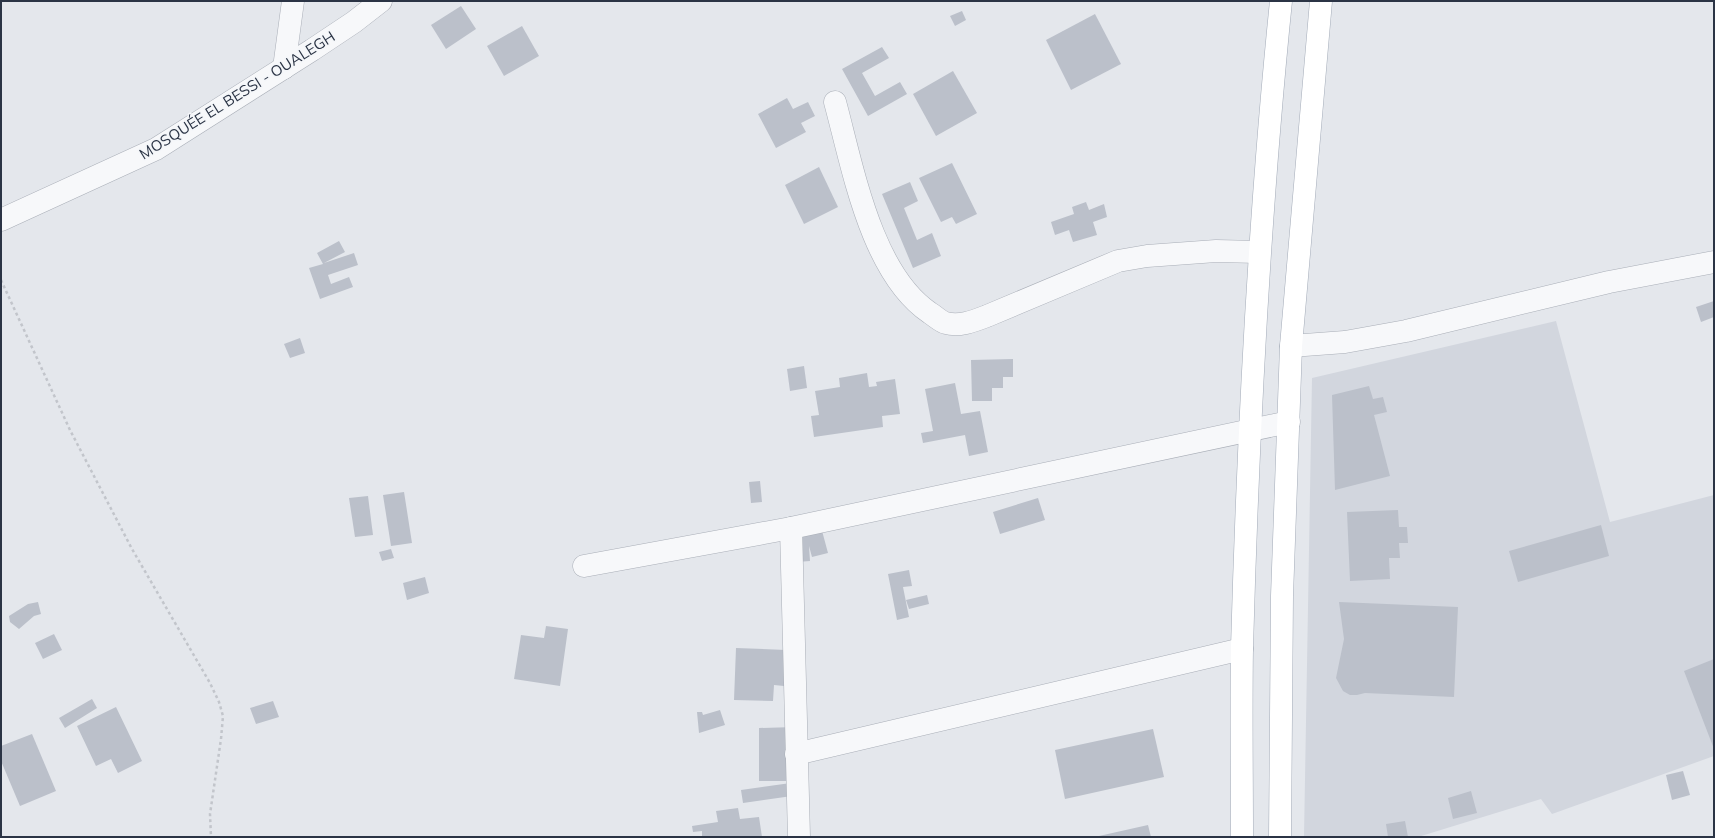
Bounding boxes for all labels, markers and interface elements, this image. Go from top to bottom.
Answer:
street label: MOSQUÉE EL BESSI - OUALEGH [136,27,338,163]

